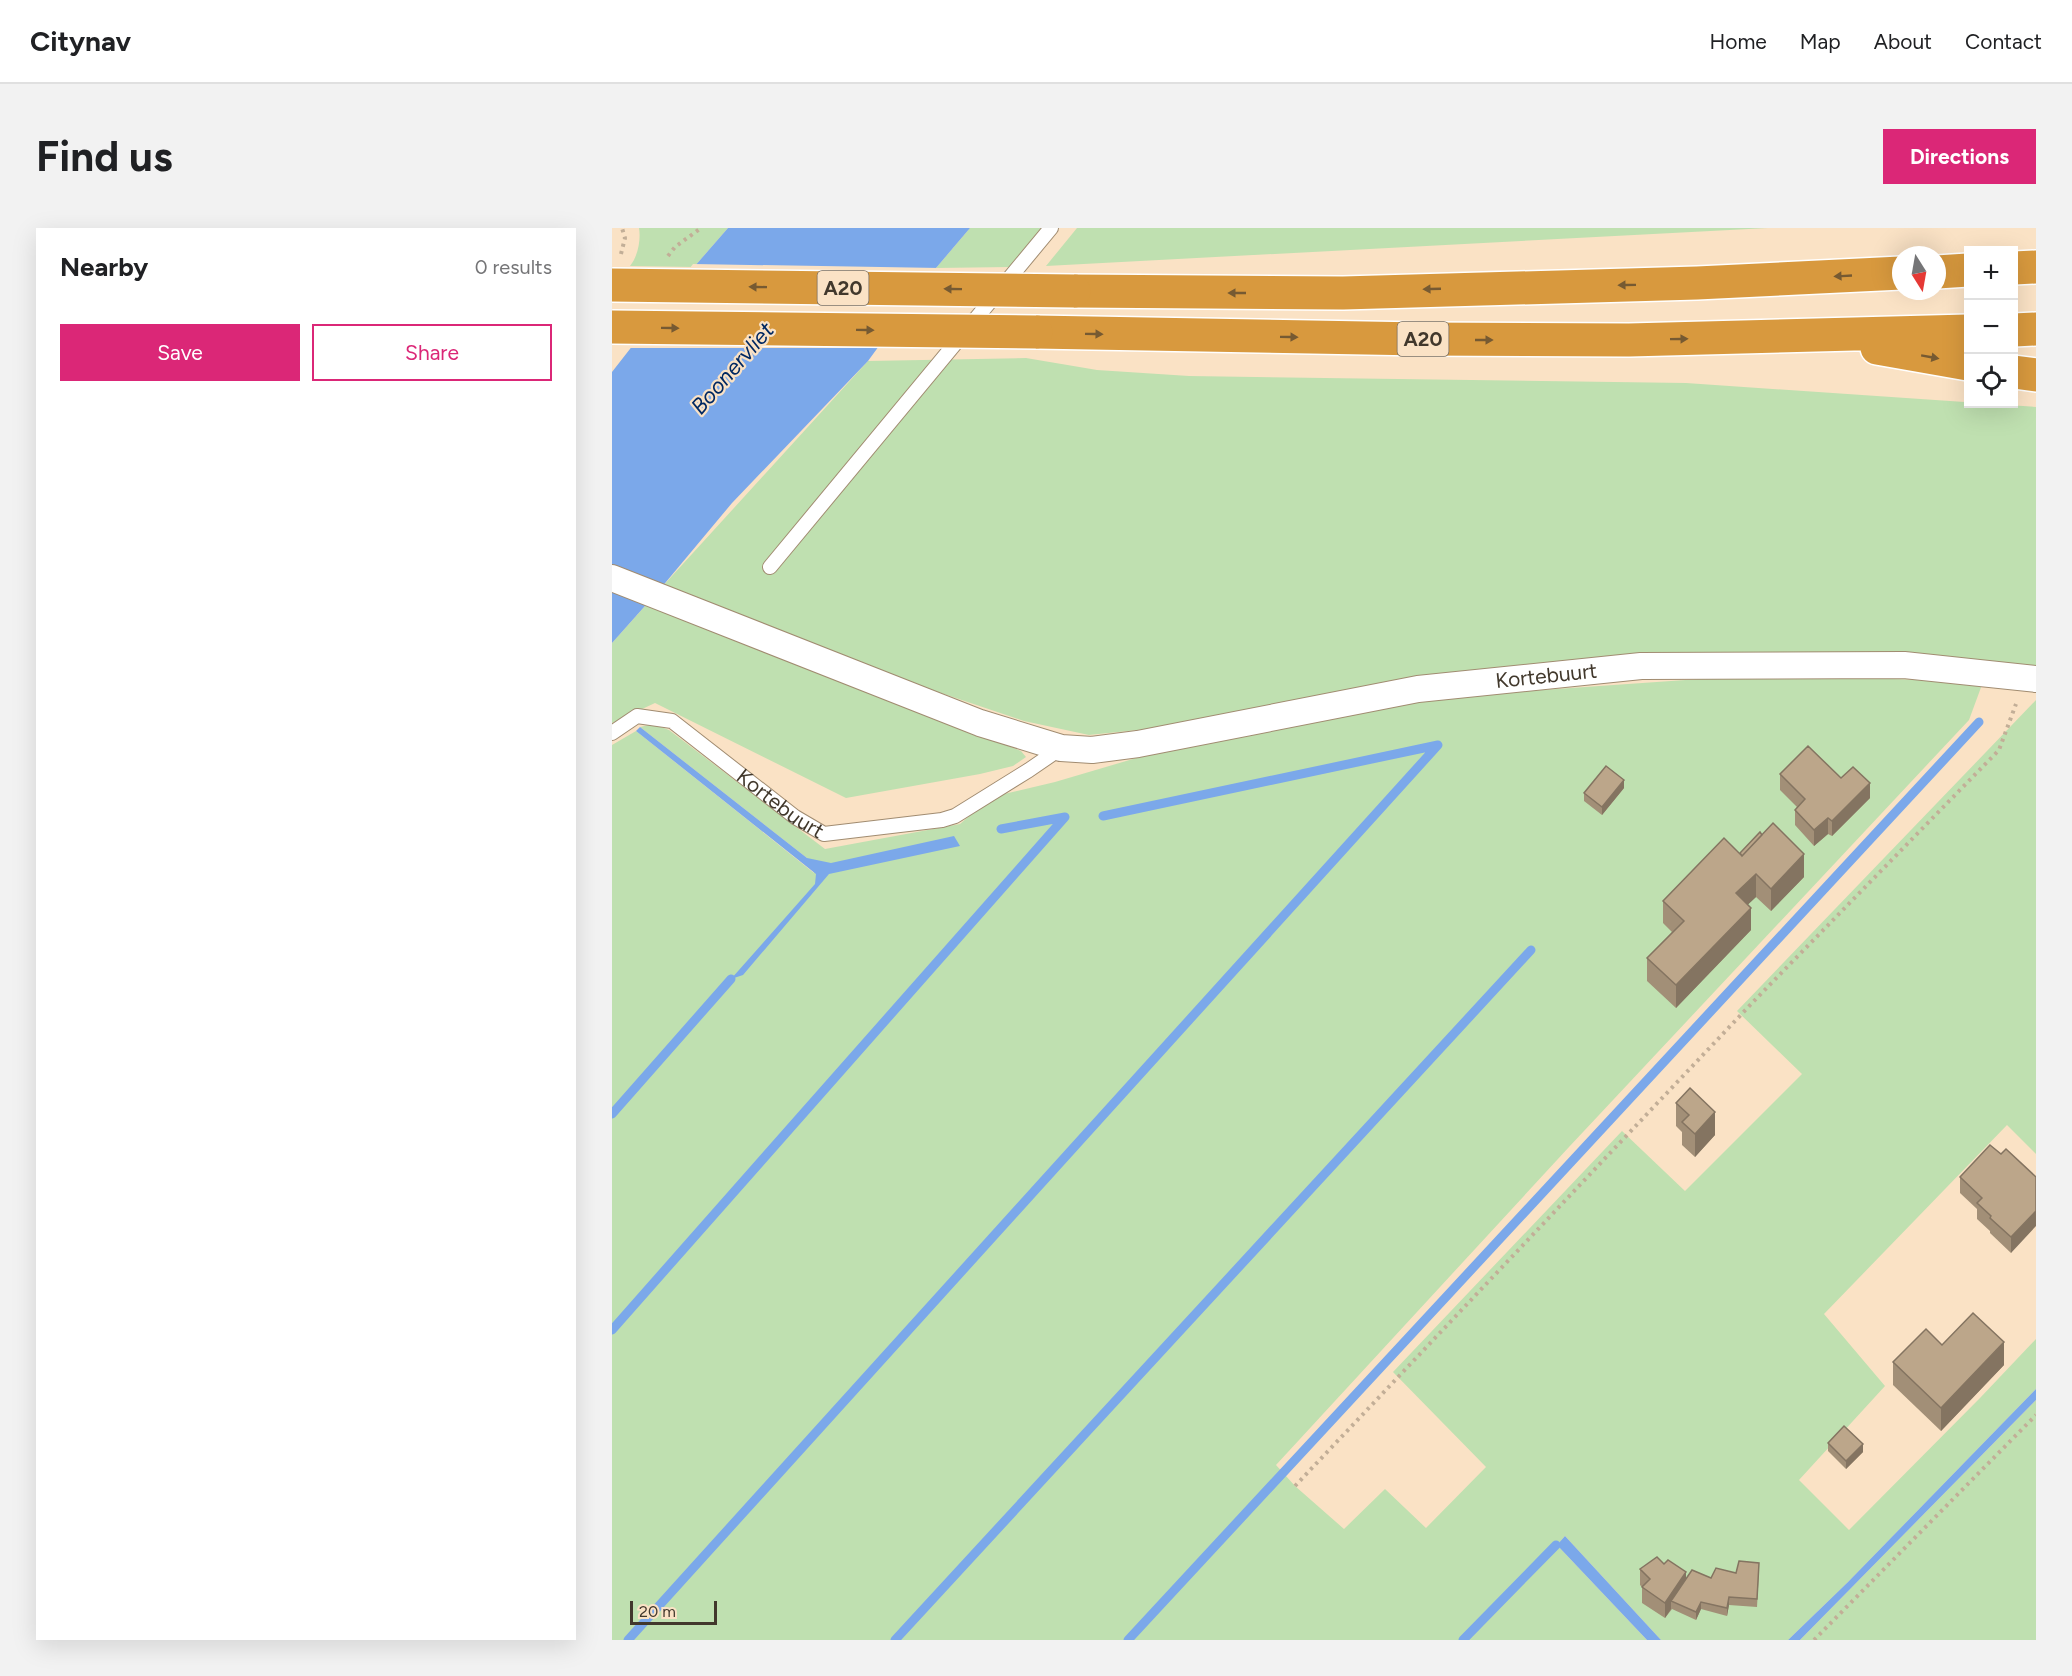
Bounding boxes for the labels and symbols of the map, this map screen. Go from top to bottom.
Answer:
north arrow [1892,246,1946,300]
road number: A20 [818,271,868,305]
one-way arrow [1833,272,1852,281]
one-way arrow [1617,280,1636,290]
one-way arrow [748,282,767,292]
one-way arrow [943,285,962,294]
one-way arrow [1422,285,1441,294]
one-way arrow [1227,288,1246,298]
water label: Boonervliet [685,317,780,420]
road number: A20 [1398,322,1448,356]
one-way arrow [661,323,680,333]
one-way arrow [856,325,875,335]
one-way arrow [1085,329,1104,338]
one-way arrow [1280,332,1299,342]
one-way arrow [1670,334,1689,344]
one-way arrow [1475,335,1494,345]
one-way arrow [1920,353,1939,362]
street label: Kortebuurt [1494,658,1598,693]
street label: Kortebuurt [732,763,829,843]
scale bar [630,1598,717,1626]

